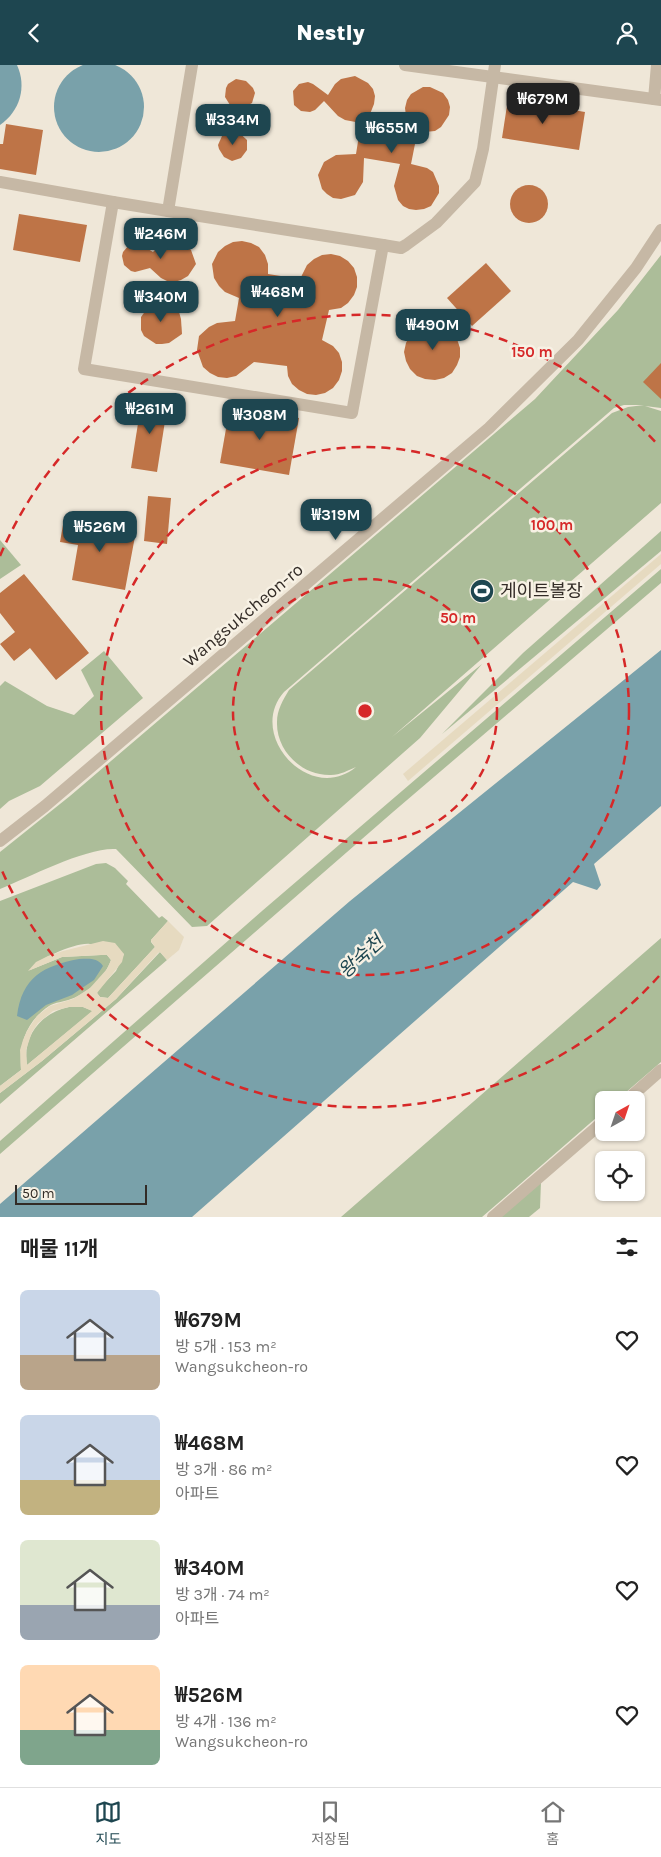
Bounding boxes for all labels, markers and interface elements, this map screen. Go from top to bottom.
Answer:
icon: back [20,19,48,47]
icon: person [613,19,641,47]
text: Nestly [296,20,365,46]
pin: ₩679M [508,83,578,125]
text: ₩679M [518,89,568,108]
pin: ₩334M [198,103,268,146]
text: ₩334M [207,110,259,129]
pin: ₩655M [357,111,427,154]
text: ₩655M [366,118,418,137]
pin: ₩246M [126,217,196,260]
text: ₩246M [135,224,187,243]
pin: ₩468M [243,275,313,318]
pin: ₩340M [126,281,196,323]
text: ₩468M [251,282,305,301]
text: ₩340M [134,287,188,306]
pin: ₩490M [398,309,468,351]
text: ₩490M [407,315,459,334]
text: 150 m [511,343,553,361]
pin: ₩261M [115,393,185,435]
text: ₩261M [126,399,174,418]
pin: ₩308M [225,399,295,441]
text: ₩308M [233,405,287,424]
pin: ₩319M [301,499,371,541]
text: ₩319M [312,505,360,524]
pin: ₩526M [65,511,135,553]
text: 100 m [531,516,573,534]
text: ₩526M [74,517,126,536]
street label: Wangsukcheon-ro [179,558,307,672]
sports icon: 게이트볼장 [469,578,495,604]
place label: 게이트볼장 [500,580,583,602]
text: 50 m [440,609,476,627]
centre of rings [356,702,374,720]
water label: 왕숙천 [334,930,389,983]
north arrow [595,1091,645,1141]
map controls [595,1091,645,1201]
button: locate [595,1151,645,1201]
scale bar [15,1182,148,1205]
text: 50 m [22,1185,55,1202]
icon: filters [613,1233,641,1261]
text: 매물 11개 [20,1237,98,1261]
text: ₩679M [175,1308,242,1332]
icon: home [60,1310,120,1370]
icon: heart [613,1326,641,1354]
text: 방 5개 · 153 m² [175,1337,277,1356]
text: Wangsukcheon-ro [175,1357,308,1376]
text: ₩468M [175,1431,245,1455]
icon: home [60,1435,120,1495]
icon: heart [613,1451,641,1479]
text: 방 3개 · 86 m² [175,1460,272,1479]
text: 아파트 [175,1484,219,1503]
text: ₩340M [175,1556,245,1580]
icon: home [60,1560,120,1620]
icon: heart [613,1576,641,1604]
text: 방 3개 · 74 m² [175,1585,270,1604]
text: 아파트 [175,1609,219,1628]
text: ₩526M [175,1683,243,1707]
icon: home [60,1685,120,1745]
icon: heart [613,1701,641,1729]
text: 방 4개 · 136 m² [175,1712,277,1731]
text: Wangsukcheon-ro [175,1732,308,1751]
tab: 지도 [94,1798,122,1848]
tab: 저장됨 [311,1798,350,1848]
tab: 홈 [539,1798,567,1848]

